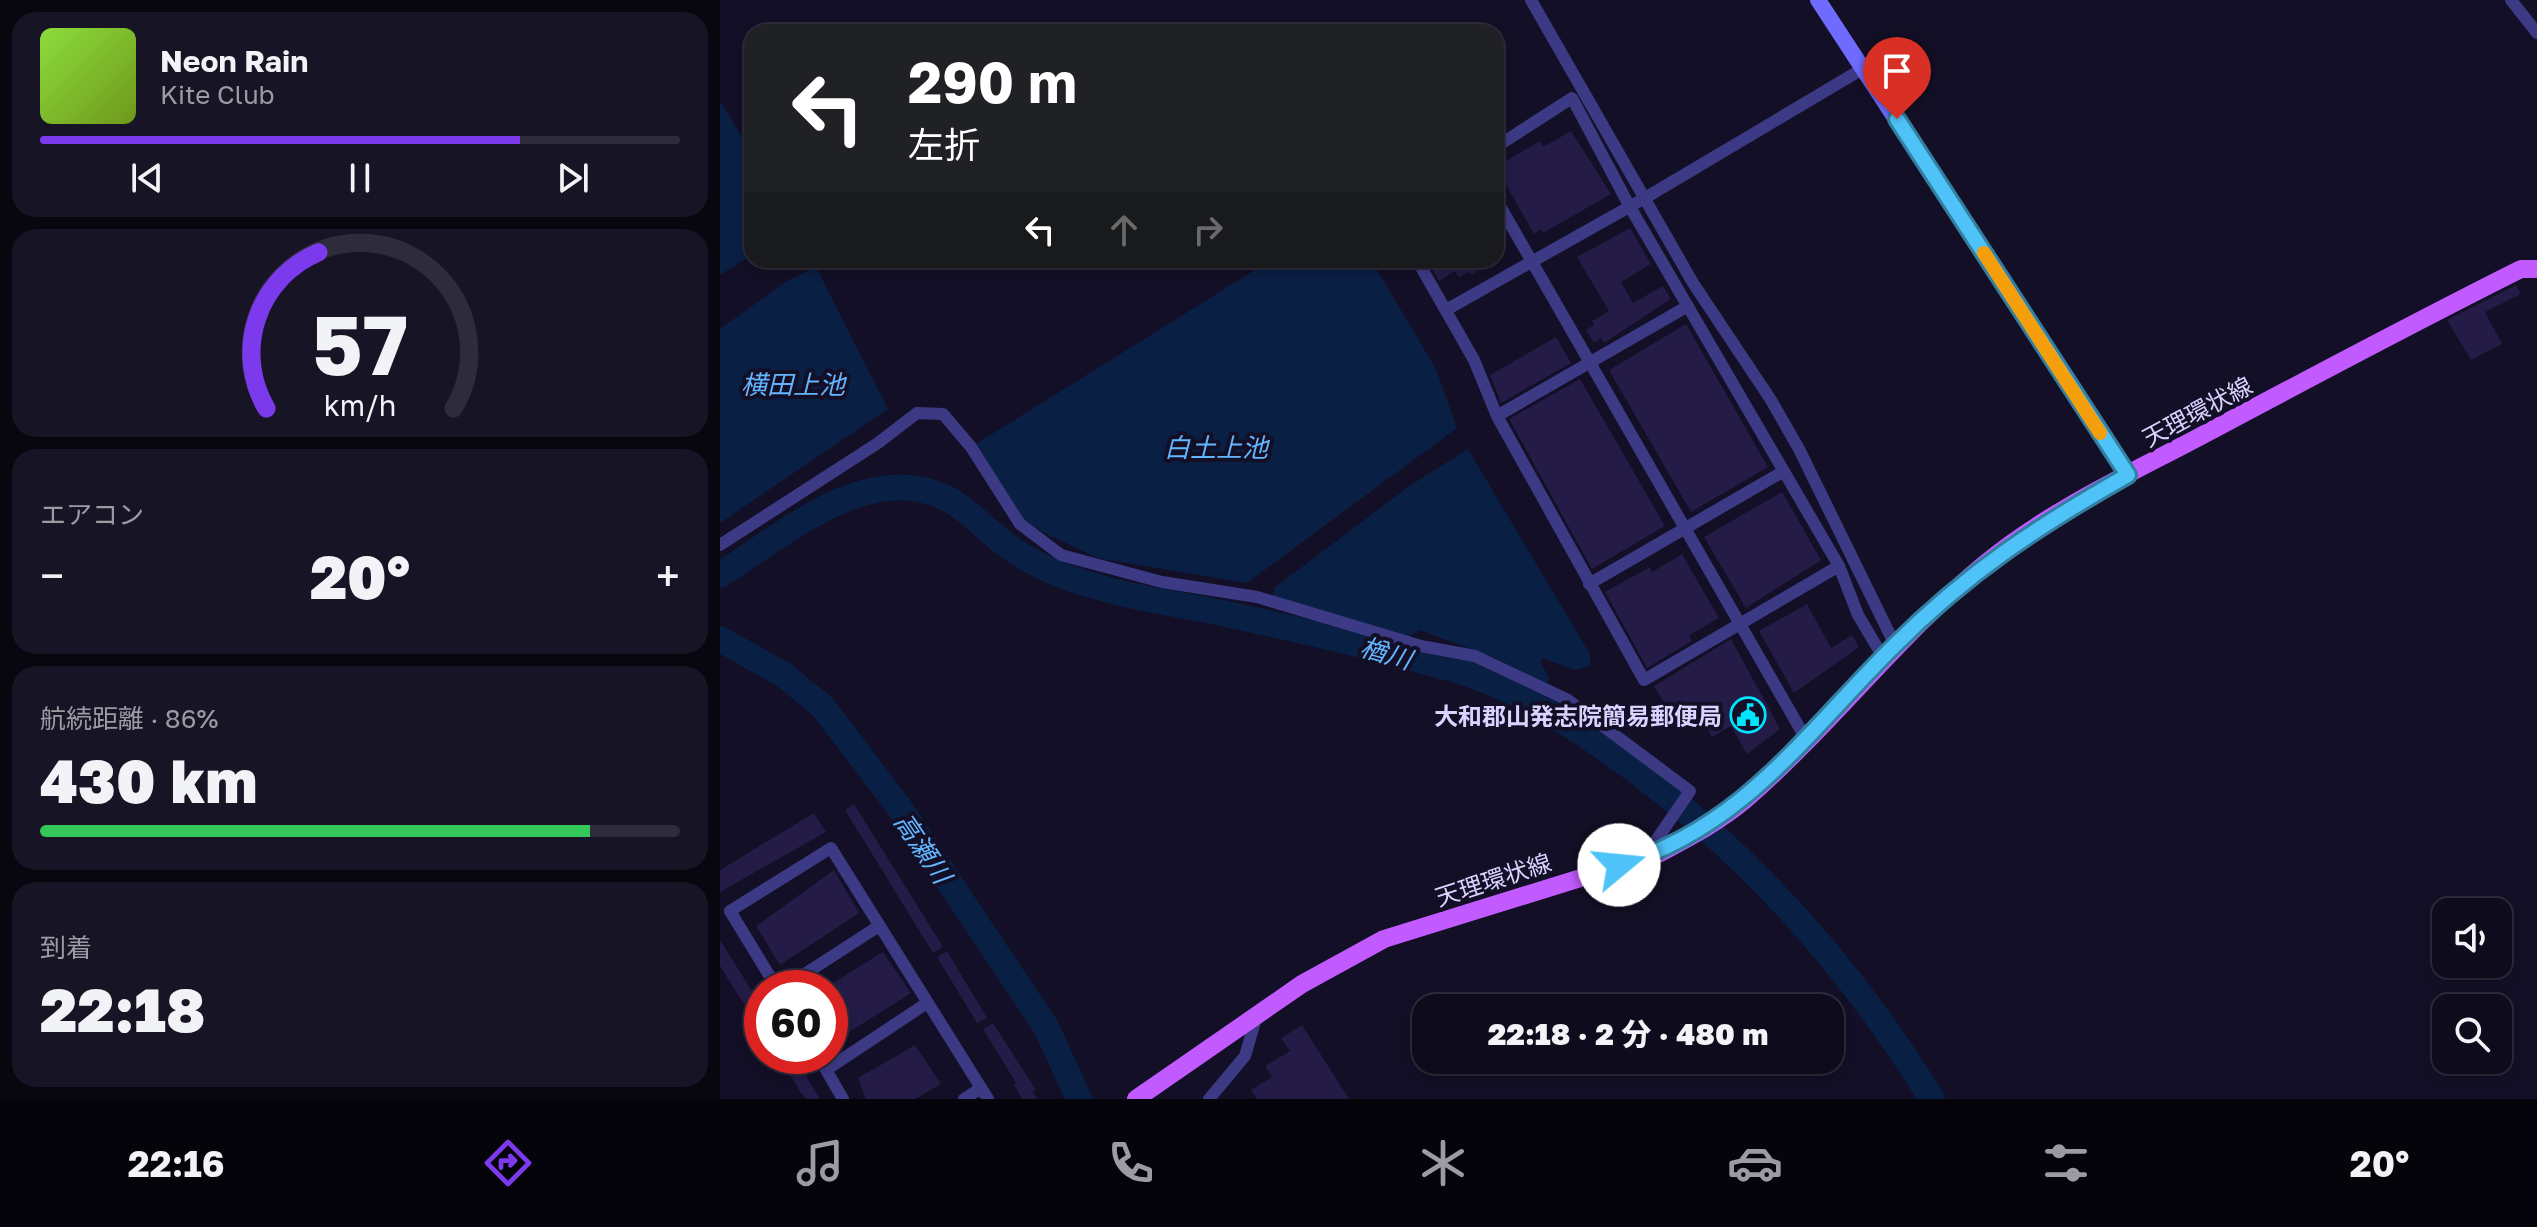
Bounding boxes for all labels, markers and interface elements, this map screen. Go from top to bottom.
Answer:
pin [1863,37,1931,119]
text: Neon Rain [160,43,308,79]
text: 290 m [908,48,1077,115]
icon: arrive [1875,49,1919,93]
icon: left [776,56,880,160]
text: Kite Club [160,79,275,110]
text: 左折 [908,123,980,166]
icon: previous [125,156,169,200]
icon: pause [338,156,382,200]
icon: next [551,156,595,200]
icon: left [1018,208,1062,252]
icon: ahead [1102,208,1146,252]
icon: right [1186,208,1230,252]
text: 57 [312,292,408,392]
water label: 横田上池 [741,369,848,400]
street label: 天理環状線 [2137,370,2257,452]
text: km/h [324,388,396,422]
water label: 白土上池 [1164,432,1271,463]
text: エアコン [40,499,144,530]
text: 20° [310,540,410,612]
text: − [40,549,64,602]
text: + [656,549,680,602]
water label: 楢川 [1357,631,1418,676]
public building icon: 大和郡山発志院簡易郵便局 [1729,696,1767,734]
place label: 大和郡山発志院簡易郵便局 [1434,701,1722,730]
text: 航続距離 · 86% [40,703,218,734]
text: 430 km [40,744,257,816]
water label: 高瀬川 [888,807,959,891]
position arrow [1577,823,1661,907]
street label: 天理環状線 [1431,847,1555,911]
map controls [2432,898,2512,1074]
button: sound [2432,898,2512,978]
text: 到着 [40,932,92,963]
speed limit sign: 60 [744,970,848,1074]
text: 22:18 [40,973,205,1045]
button: search [2432,994,2512,1074]
text: 22:18 · 2 分 · 480 m [1488,1016,1768,1052]
icon: directions [480,1135,536,1191]
icon: music [792,1135,848,1191]
icon: phone [1103,1135,1159,1191]
icon: climate [1415,1135,1471,1191]
icon: car [1727,1135,1783,1191]
icon: filters [2038,1135,2094,1191]
text: 22:16 [128,1142,225,1185]
text: 20° [2350,1142,2409,1185]

